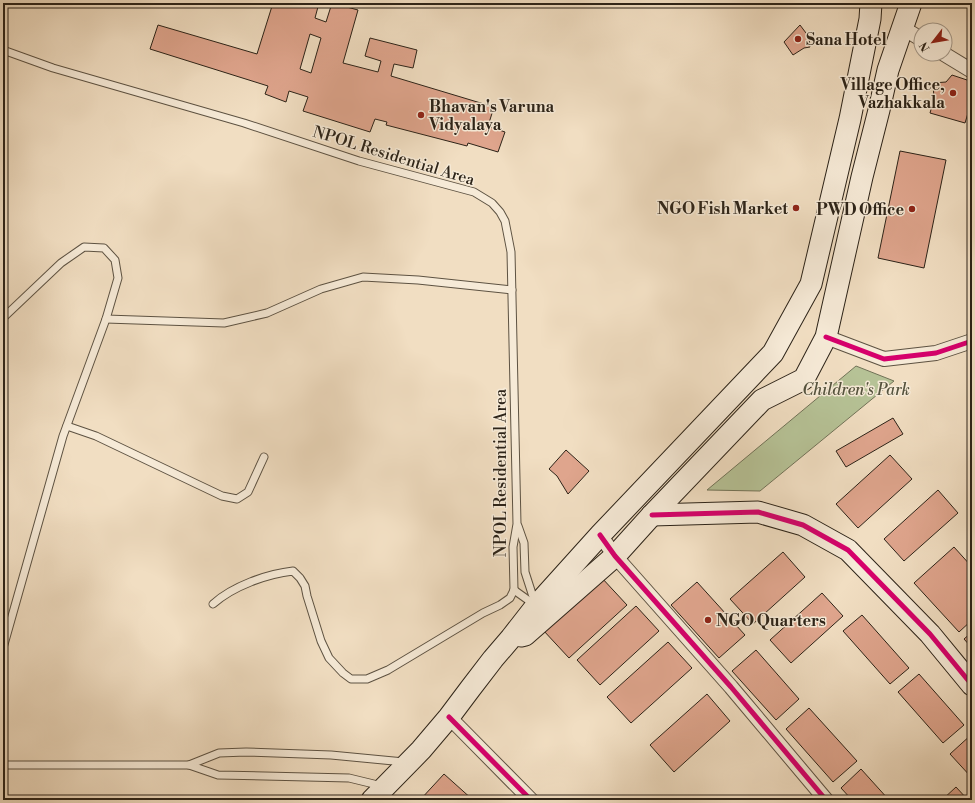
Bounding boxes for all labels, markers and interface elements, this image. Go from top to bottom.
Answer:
north arrow [913,22,953,62]
place label: Sana Hotel [806,30,888,50]
marker: Sana Hotel [793,34,803,44]
text: N [917,39,934,54]
place label: Village Office, Vazhakkala [840,75,945,113]
marker: Village Office, Vazhakkala [948,88,958,98]
place label: Bhavan's Varuna Vidyalaya [428,97,555,135]
marker: Bhavan's Varuna Vidyalaya [416,110,426,120]
street label: NPOL Residential Area [310,122,478,190]
place label: NGO Fish Market [657,199,788,219]
place label: PWD Office [816,200,904,220]
marker: NGO Fish Market [791,203,801,213]
marker: PWD Office [907,204,917,214]
park label: Children's Park [802,380,910,400]
street label: NPOL Residential Area [491,388,511,557]
place label: NGO Quarters [716,611,826,631]
marker: NGO Quarters [703,615,713,625]

